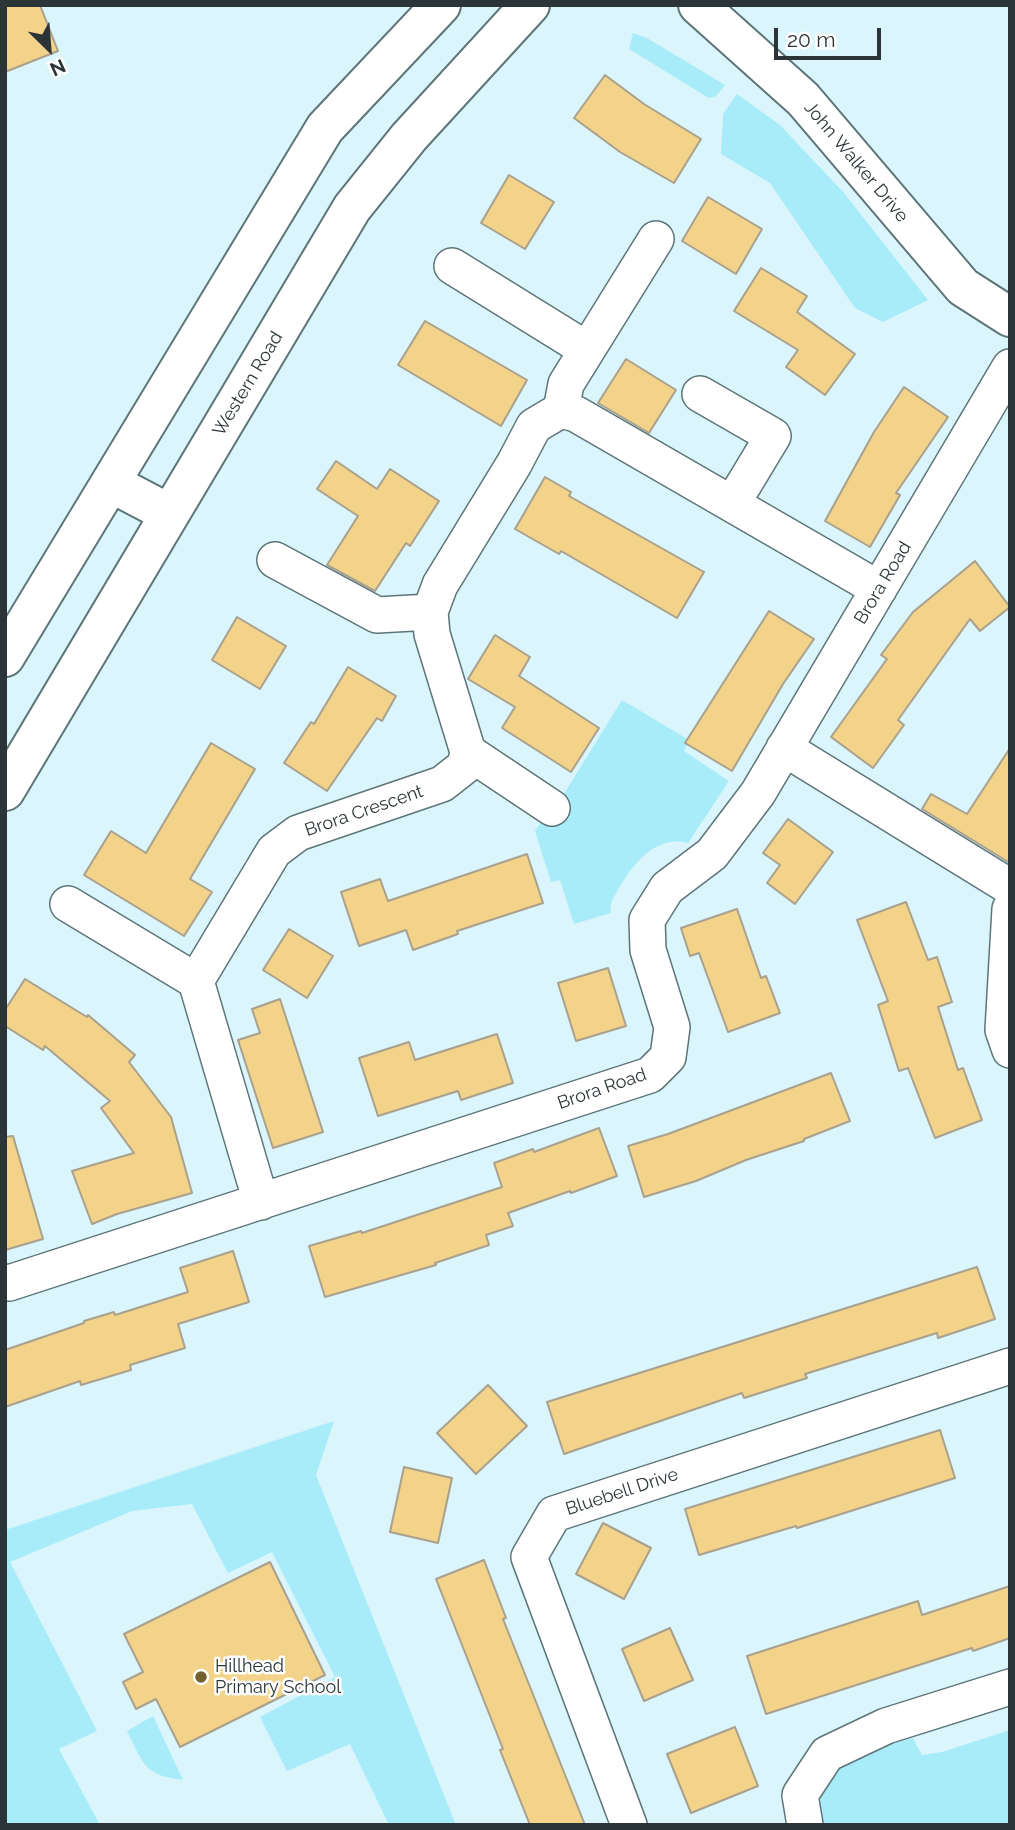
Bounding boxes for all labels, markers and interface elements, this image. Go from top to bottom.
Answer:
north arrow [14,14,84,84]
scale bar [777,14,884,58]
text: 20 m [787,27,835,52]
text: N [47,55,69,81]
street label: John Walker Drive [799,97,913,227]
street label: Western Road [208,328,288,440]
street label: Brora Road [850,538,916,628]
street label: Brora Crescent [302,781,426,841]
street label: Brora Road [555,1064,649,1114]
street label: Bluebell Drive [563,1464,681,1520]
place label: Hillhead Primary School [215,1656,341,1698]
marker: Hillhead Primary School [193,1669,209,1685]

